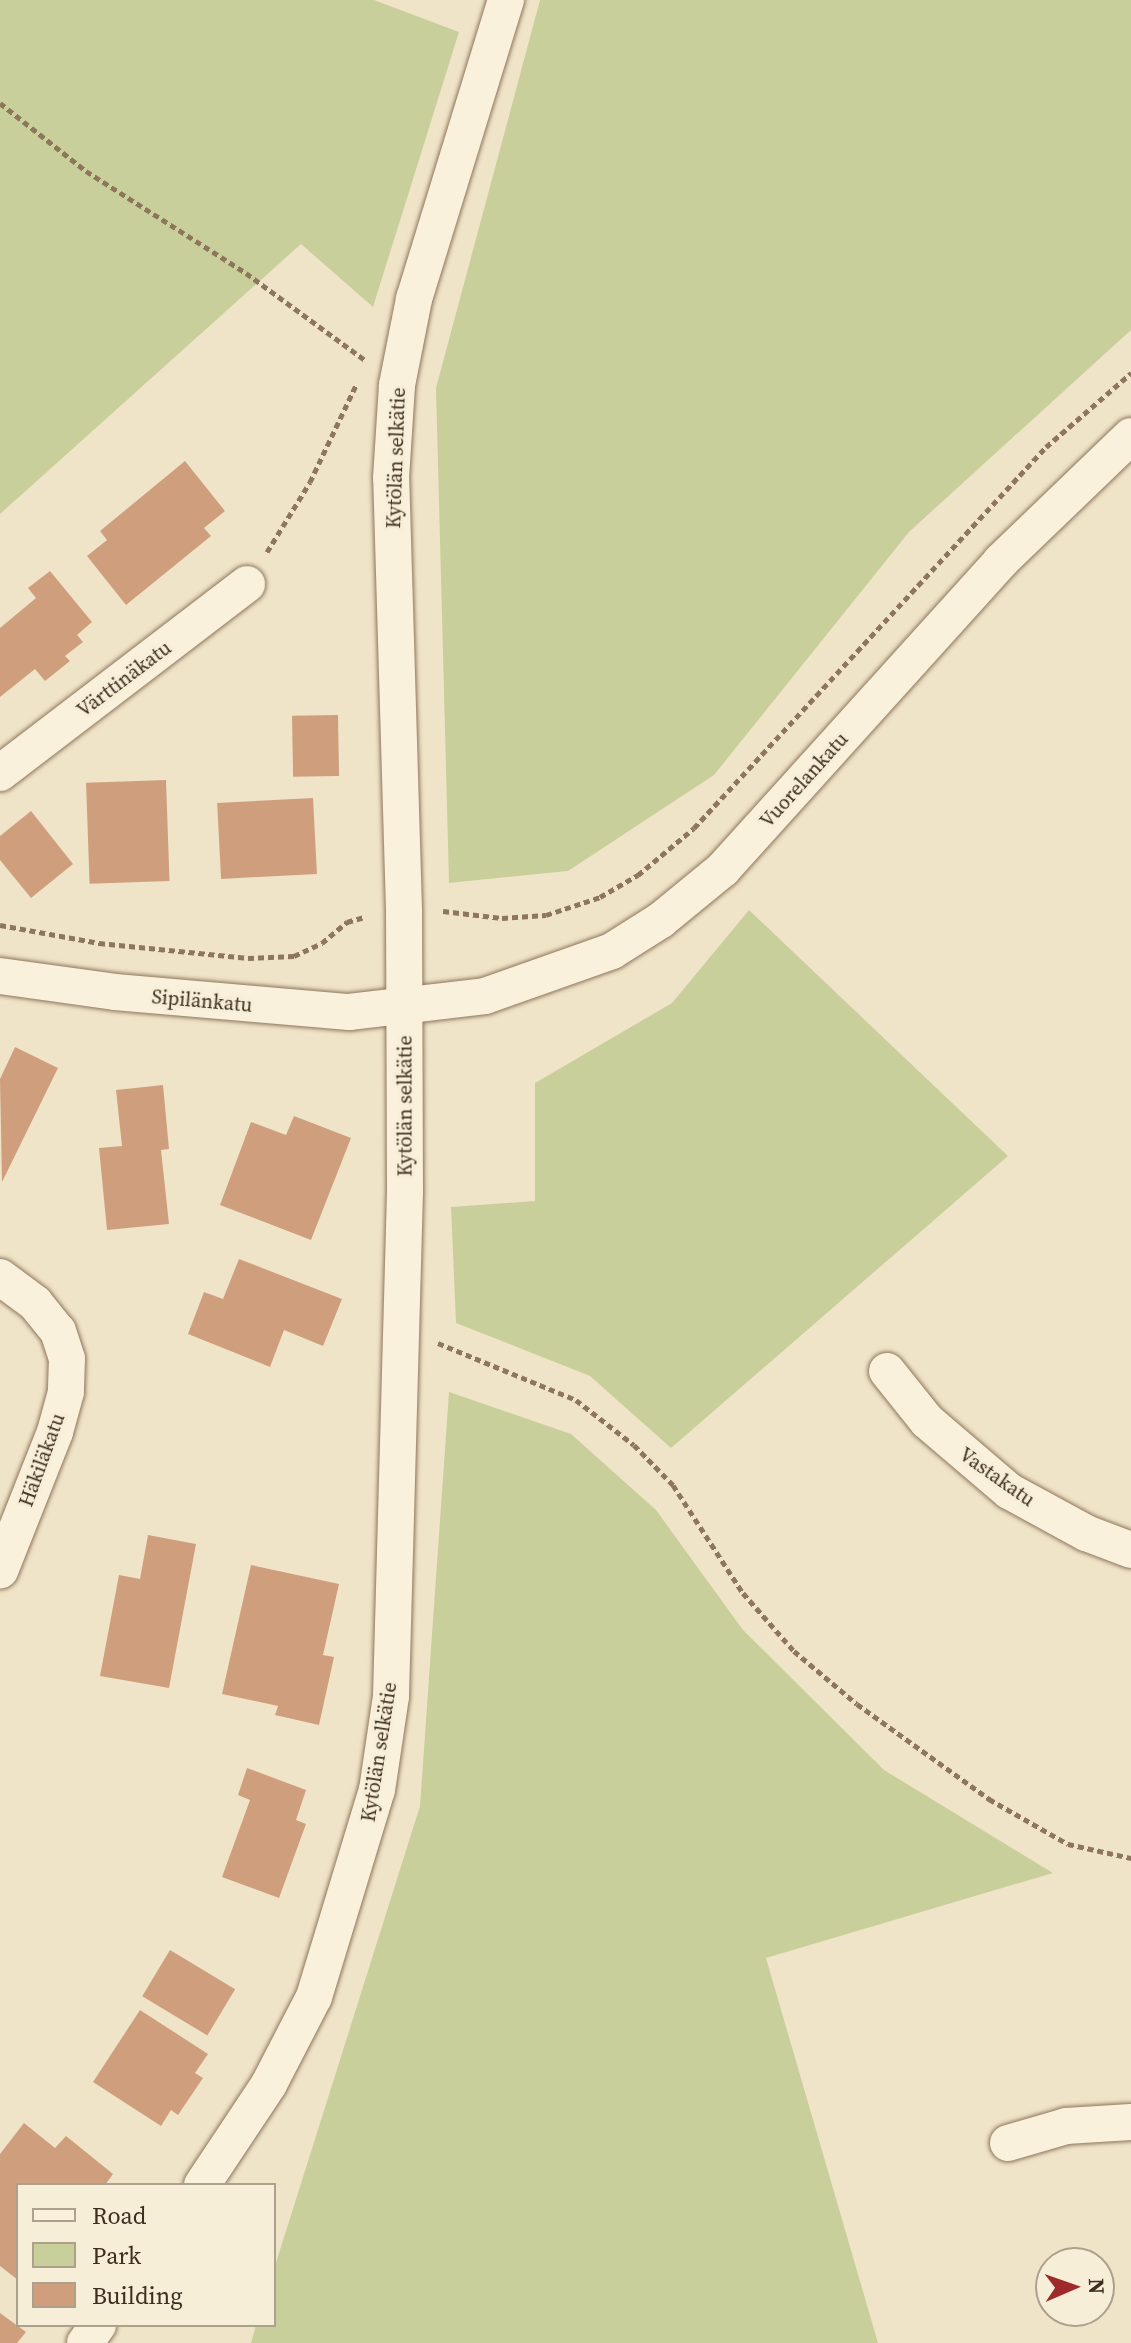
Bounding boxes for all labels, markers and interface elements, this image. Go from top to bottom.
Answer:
street label: Kytölän selkätie [382,387,410,529]
street label: Värttinäkatu [72,636,176,722]
street label: Vuorelankatu [755,727,853,833]
street label: Sipilänkatu [151,985,253,1017]
street label: Kytölän selkätie [393,1035,417,1177]
street label: Häkiläkatu [14,1410,70,1510]
street label: Vastakatu [955,1442,1039,1512]
street label: Kytölän selkätie [356,1680,402,1824]
legend [16,2183,276,2327]
text: Road [92,2199,146,2232]
text: Park [92,2239,141,2272]
north arrow [1035,2247,1115,2327]
text: N [1082,2278,1112,2295]
text: Building [92,2279,183,2312]

